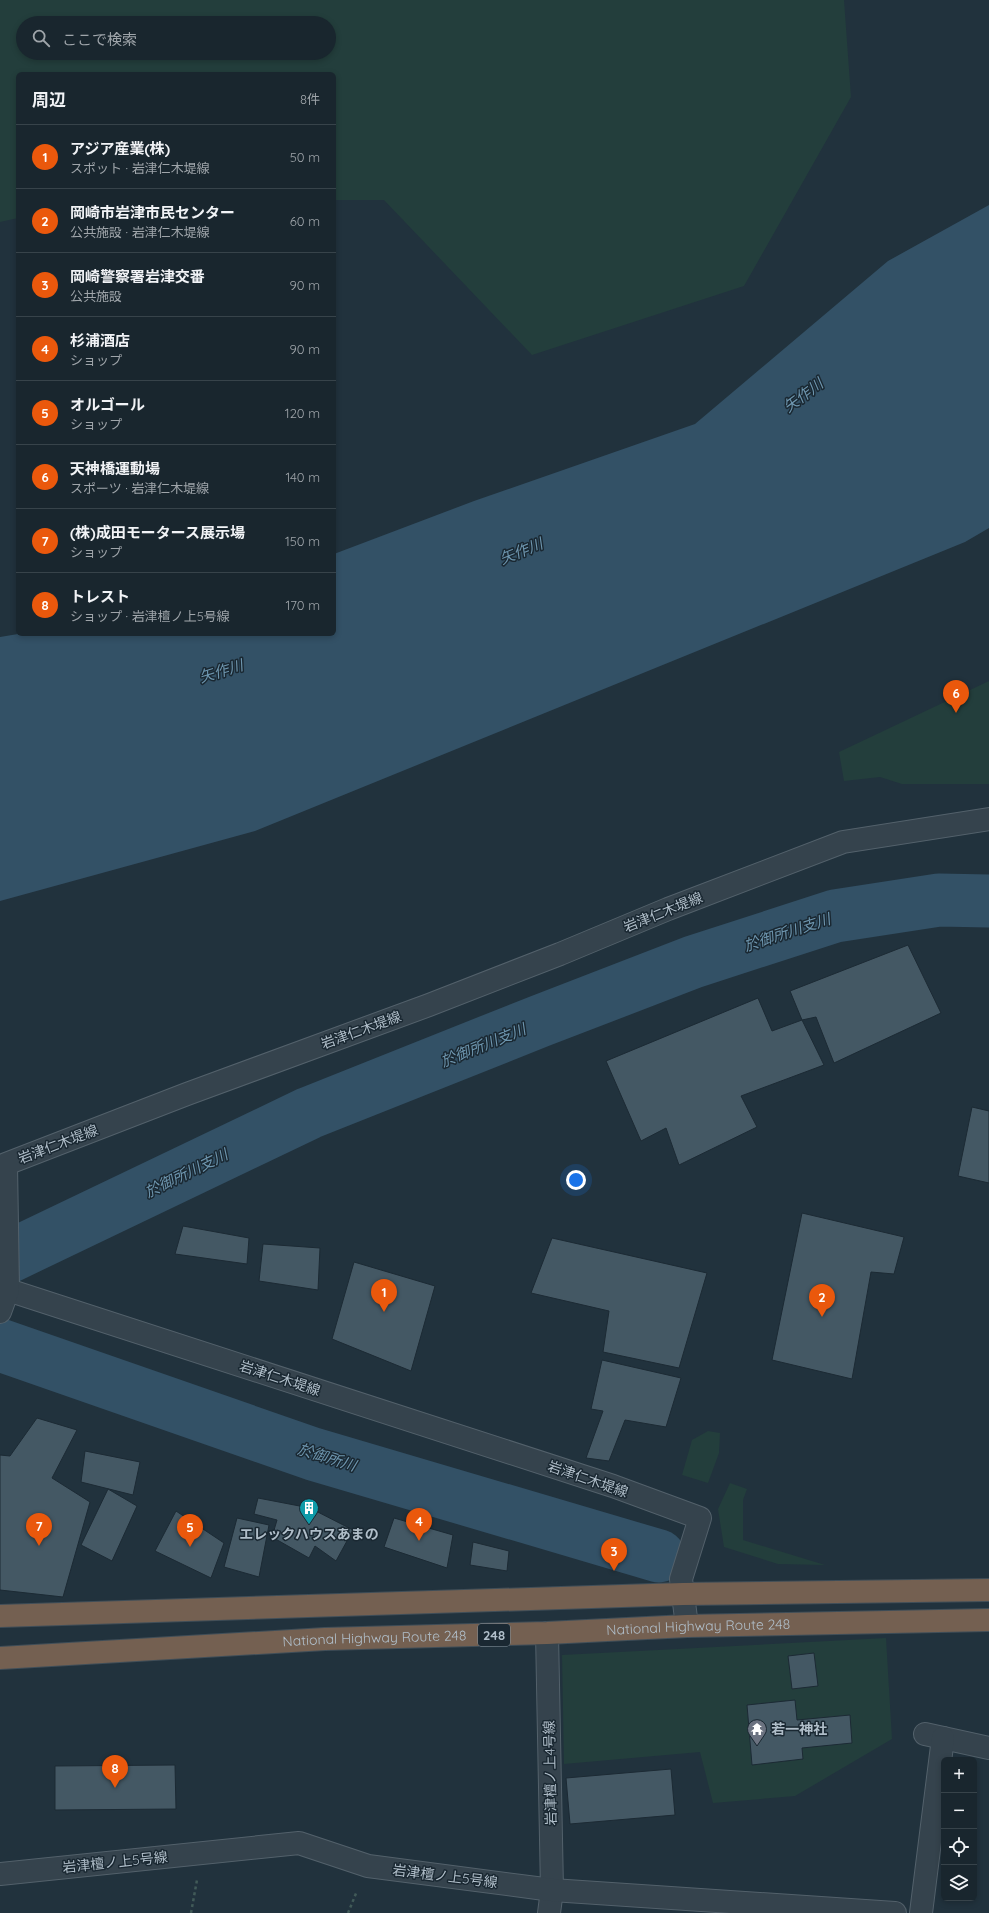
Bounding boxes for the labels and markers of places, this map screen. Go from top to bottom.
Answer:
pin: 6 [943,680,969,713]
pin: 1 [371,1279,397,1312]
pin: 2 [809,1284,835,1317]
building icon: エレックハウスあまの [298,1497,320,1525]
pin: 4 [406,1508,432,1541]
pin: 7 [26,1513,52,1546]
pin: 5 [177,1514,203,1547]
place label: エレックハウスあまの [239,1525,379,1543]
pin: 3 [601,1538,627,1571]
temple icon: 若一神社 [746,1718,768,1746]
place label: 若一神社 [771,1720,827,1738]
pin: 8 [102,1755,128,1788]

